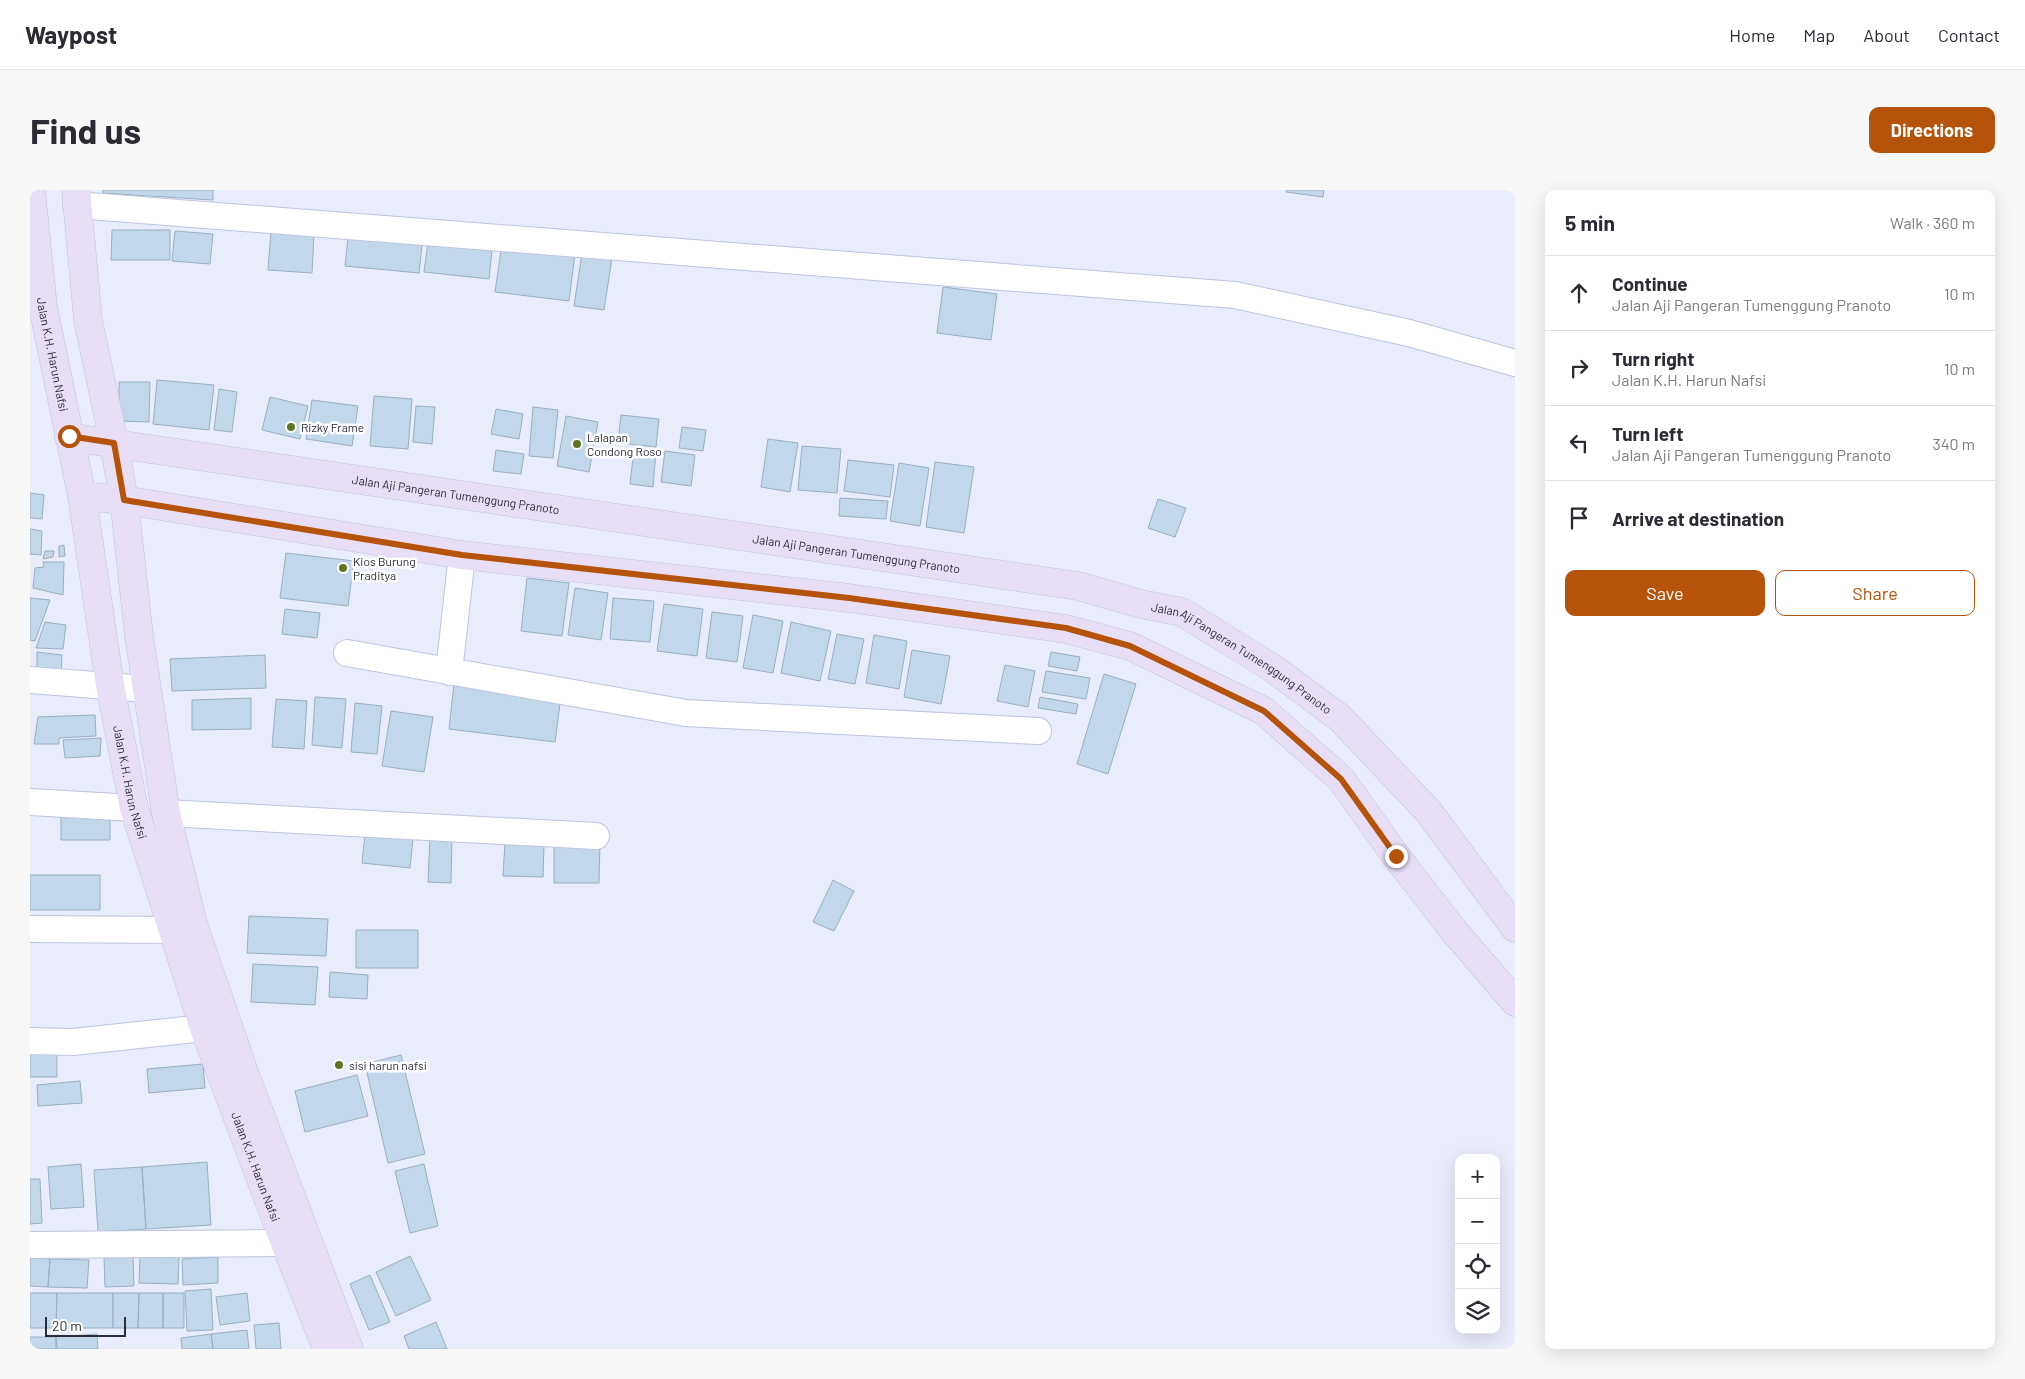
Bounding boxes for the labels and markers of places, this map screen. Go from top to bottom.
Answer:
place label: Rizky Frame [301,420,364,434]
marker: Rizky Frame [285,421,297,433]
place label: Lalapan Condong Roso [587,430,662,458]
marker: Lalapan Condong Roso [571,438,583,450]
place label: Kios Burung Praditya [353,554,416,582]
marker: Kios Burung Praditya [337,562,349,574]
place label: sisi harun nafsi [349,1058,427,1072]
marker: sisi harun nafsi [333,1059,345,1071]

